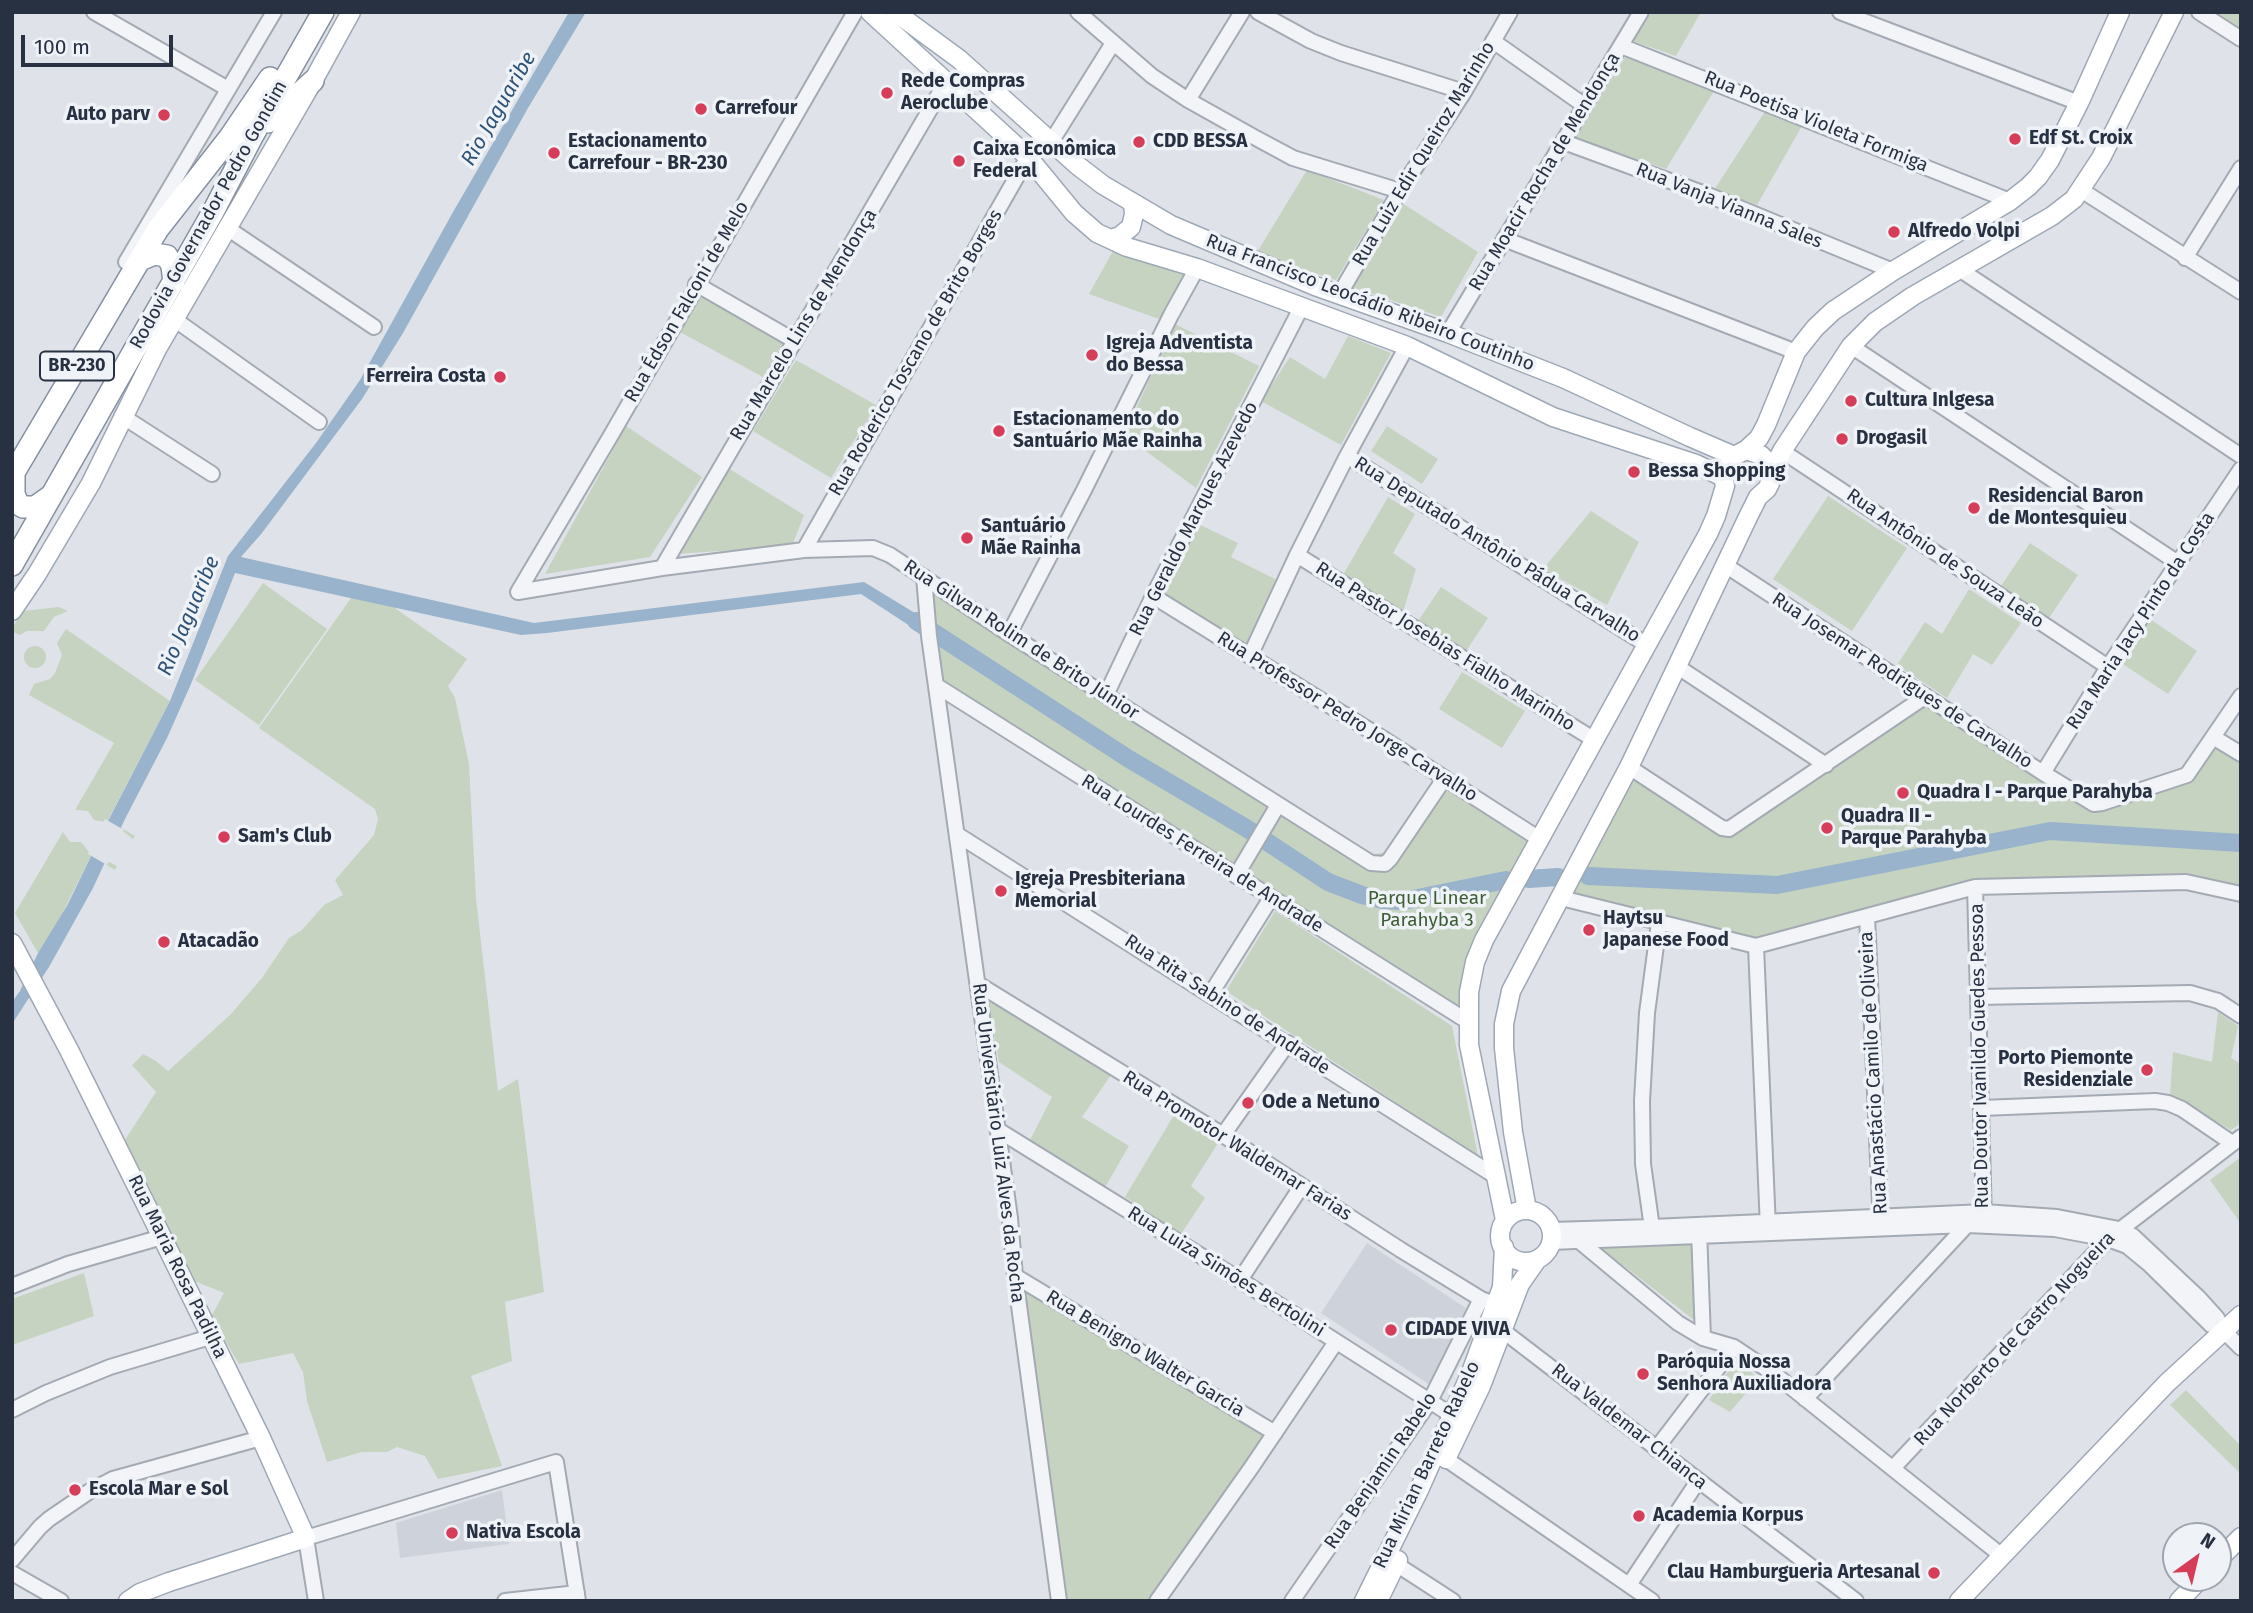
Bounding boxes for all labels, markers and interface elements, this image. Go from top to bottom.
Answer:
scale bar [24,21,177,65]
text: 100 m [34,34,90,60]
street label: Rua Luiz Edir Queiroz Marinho [1348,38,1500,270]
water label: Rio Jaguaribe [456,48,542,170]
street label: Rua Moacir Rocha de Mendonça [1465,48,1625,296]
street label: Rua Poetisa Violeta Formiga [1701,67,1931,177]
place label: Rede Compras Aeroclube [901,71,1025,115]
street label: Rodovia Governador Pedro Gondim [125,77,293,353]
marker: Rede Compras Aeroclube [879,85,895,101]
place label: Carrefour [715,98,797,120]
marker: Carrefour [693,101,709,117]
place label: Auto parv [66,104,150,126]
marker: Auto parv [156,107,172,123]
place label: Edf St. Croix [2029,128,2133,150]
place label: Estacionamento Carrefour - BR-230 [568,131,728,175]
place label: CDD BESSA [1153,131,1247,153]
marker: Edf St. Croix [2007,131,2023,147]
marker: CDD BESSA [1131,134,1147,150]
place label: Caixa Econômica Federal [973,139,1116,183]
marker: Estacionamento Carrefour - BR-230 [546,145,562,161]
marker: Caixa Econômica Federal [951,153,967,169]
street label: Rua Vanja Vianna Sales [1632,158,1826,254]
street label: Rua Édson Falconi de Melo [620,197,754,407]
street label: Rua Marcelo Lins de Mendonça [726,205,882,445]
street label: Rua Roderico Toscano de Brito Borges [824,206,1008,500]
place label: Alfredo Volpi [1908,221,2020,243]
marker: Alfredo Volpi [1886,224,1902,240]
street label: Rua Francisco Leocádio Ribeiro Coutinho [1202,230,1538,376]
place label: Igreja Adventista do Bessa [1106,333,1253,377]
marker: Igreja Adventista do Bessa [1084,347,1100,363]
road number: BR-230 [40,352,114,380]
place label: Ferreira Costa [366,366,486,388]
marker: Ferreira Costa [492,369,508,385]
place label: Cultura Inlgesa [1865,390,1994,412]
marker: Cultura Inlgesa [1843,393,1859,409]
street label: Rua Geraldo Marques Azevedo [1125,398,1263,640]
place label: Estacionamento do Santuário Mãe Rainha [1013,409,1202,453]
marker: Estacionamento do Santuário Mãe Rainha [991,423,1007,439]
place label: Drogasil [1856,428,1927,450]
marker: Drogasil [1834,431,1850,447]
street label: Rua Deputado Antônio Pádua Carvalho [1350,452,1644,648]
place label: Bessa Shopping [1648,461,1786,483]
marker: Bessa Shopping [1626,464,1642,480]
street label: Rua Antônio de Souza Leão [1842,484,2048,634]
place label: Residencial Baron de Montesquieu [1988,486,2143,530]
marker: Residencial Baron de Montesquieu [1966,500,1982,516]
street label: Rua Maria Jacy Pinto da Costa [2062,508,2220,734]
place label: Santuário Mãe Rainha [981,516,1081,560]
marker: Santuário Mãe Rainha [959,530,975,546]
water label: Rio Jaguaribe [153,552,225,680]
street label: Rua Gilvan Rolim de Brito Júnior [899,555,1143,725]
street label: Rua Pastor Josebias Fialho Marinho [1311,557,1579,737]
street label: Rua Josemar Rodrigues de Carvalho [1767,588,2037,774]
street label: Rua Professor Pedro Jorge Carvalho [1212,627,1482,807]
street label: Rua Lourdes Ferreira de Andrade [1077,770,1327,938]
place label: Quadra I - Parque Parahyba [1917,782,2153,804]
marker: Quadra I - Parque Parahyba [1895,785,1911,801]
place label: Quadra II - Parque Parahyba [1841,806,1987,850]
marker: Quadra II - Parque Parahyba [1819,820,1835,836]
place label: Sam's Club [238,826,332,848]
marker: Sam's Club [216,829,232,845]
place label: Igreja Presbiteriana Memorial [1015,869,1186,913]
marker: Igreja Presbiteriana Memorial [993,883,1009,899]
park label: Parque Linear Parahyba 3 [1368,888,1486,932]
street label: Rua Doutor Ivanildo Guedes Pessoa [1966,903,1994,1209]
place label: Haytsu Japanese Food [1603,908,1729,952]
marker: Haytsu Japanese Food [1581,922,1597,938]
street label: Rua Rita Sabino de Andrade [1120,930,1334,1080]
place label: Atacadão [178,931,259,953]
street label: Rua Anastácio Camilo de Oliveira [1855,931,1893,1215]
marker: Atacadão [156,934,172,950]
street label: Rua Universitário Luiz Alves da Rocha [967,982,1029,1304]
place label: Porto Piemonte Residenziale [1998,1048,2133,1092]
marker: Porto Piemonte Residenziale [2139,1062,2155,1078]
street label: Rua Promotor Waldemar Farias [1118,1066,1356,1226]
place label: Ode a Netuno [1262,1092,1380,1114]
marker: Ode a Netuno [1240,1095,1256,1111]
street label: Rua Maria Rosa Padilha [123,1171,231,1363]
street label: Rua Luiza Simões Bertolini [1123,1202,1329,1342]
street label: Rua Norberto de Castro Nogueira [1910,1227,2120,1451]
street label: Rua Benigno Walter Garcia [1042,1286,1248,1422]
place label: CIDADE VIVA [1405,1319,1510,1341]
marker: CIDADE VIVA [1383,1322,1399,1338]
place label: Paróquia Nossa Senhora Auxiliadora [1657,1352,1832,1396]
street label: Rua Mirian Barreto Rabelo [1369,1358,1485,1572]
street label: Rua Valdemar Chianca [1546,1359,1712,1495]
marker: Paróquia Nossa Senhora Auxiliadora [1635,1366,1651,1382]
street label: Rua Benjamin Rabelo [1320,1388,1442,1554]
place label: Escola Mar e Sol [89,1479,228,1501]
marker: Escola Mar e Sol [67,1482,83,1498]
place label: Academia Korpus [1653,1505,1804,1527]
marker: Academia Korpus [1631,1508,1647,1524]
place label: Nativa Escola [466,1522,581,1544]
north arrow [2162,1522,2232,1592]
marker: Nativa Escola [444,1525,460,1541]
text: N [2196,1528,2220,1554]
place label: Clau Hamburgueria Artesanal [1667,1562,1920,1584]
marker: Clau Hamburgueria Artesanal [1926,1565,1942,1581]

